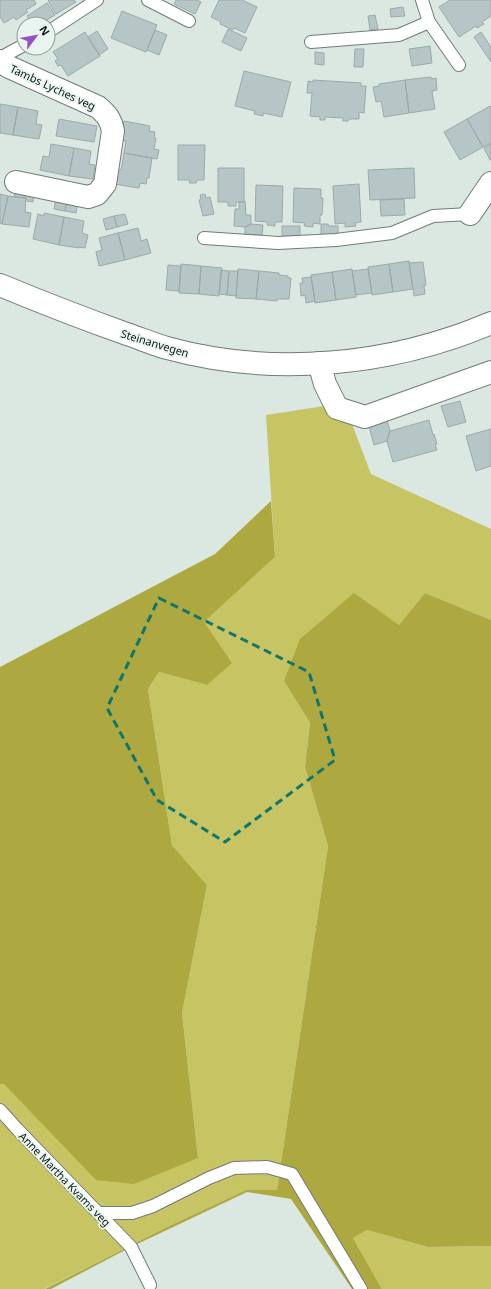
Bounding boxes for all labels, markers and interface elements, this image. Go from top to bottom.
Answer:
north arrow [16,16,56,56]
text: N [36,23,54,38]
street label: Tambs Lyches veg [8,61,98,113]
street label: Steinanvegen [119,326,191,360]
street label: Anne Martha Kvams veg [16,1129,114,1229]

